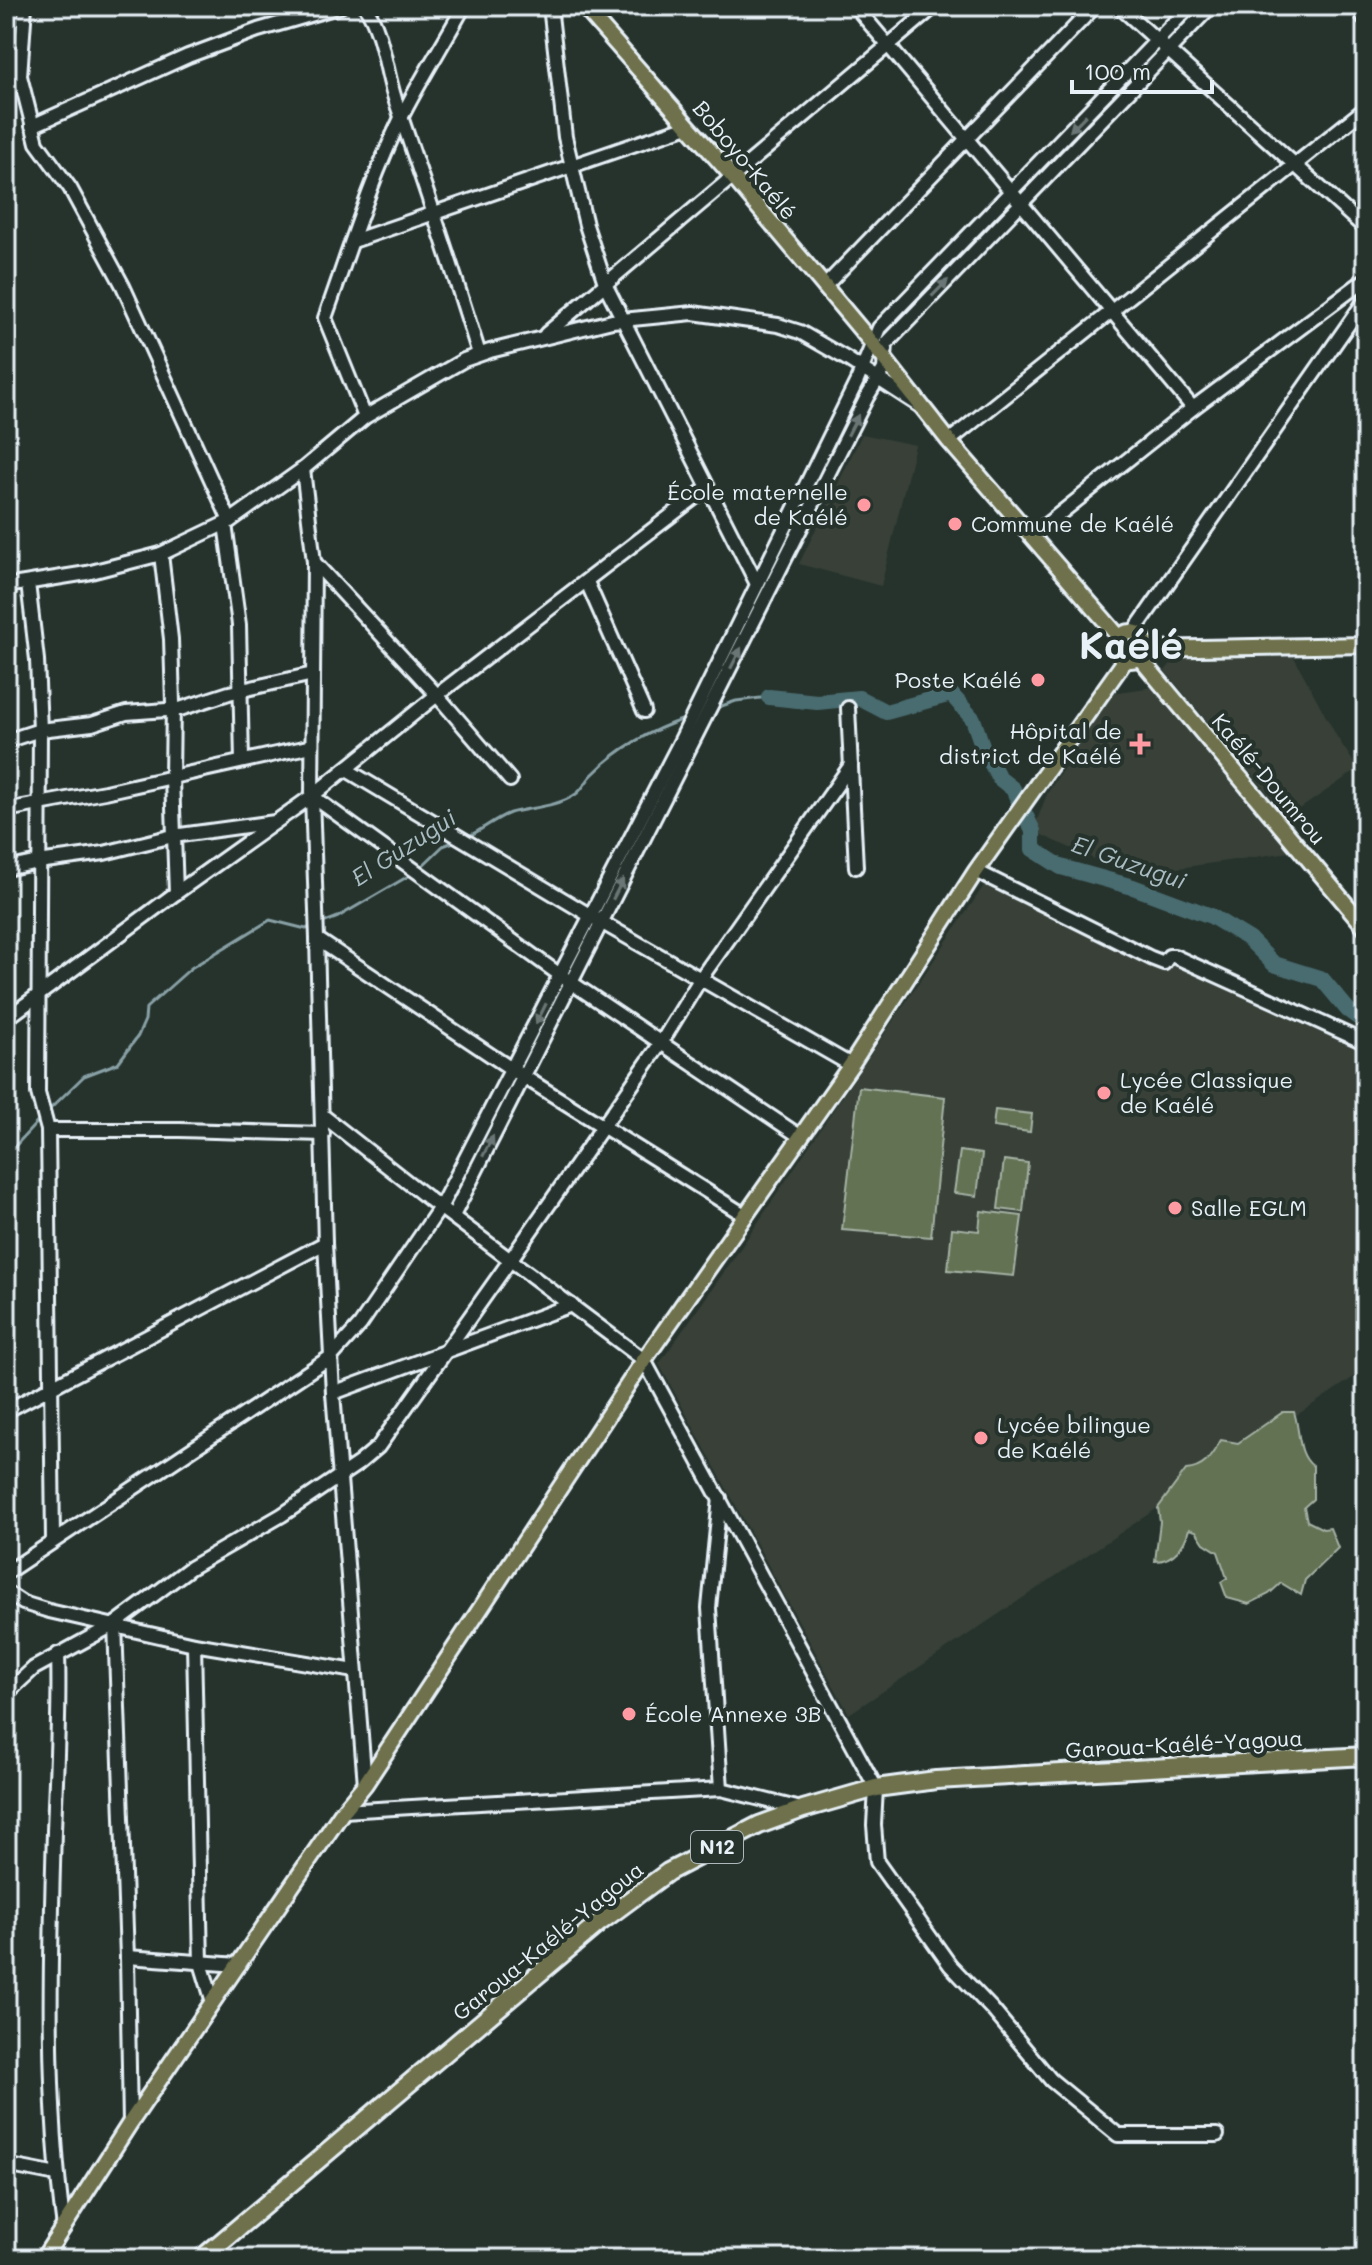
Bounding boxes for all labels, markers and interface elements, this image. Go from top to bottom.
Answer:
scale bar [1072,44,1212,94]
text: 100 m [1084,55,1151,86]
street label: Boboyo-Kaélé [687,94,804,225]
one-way arrow [1069,113,1087,132]
one-way arrow [931,279,949,298]
one-way arrow [846,414,860,437]
place label: École maternelle de Kaélé [667,477,848,531]
marker: École maternelle de Kaélé [855,496,873,514]
place label: Commune de Kaélé [971,509,1174,538]
marker: Commune de Kaélé [946,515,964,533]
district label: Kaélé [1079,619,1183,669]
one-way arrow [729,646,743,669]
place label: Poste Kaélé [895,665,1022,694]
marker: Poste Kaélé [1029,671,1047,689]
street label: Kaélé-Doumrou [1206,707,1333,850]
place label: Hôpital de district de Kaélé [939,716,1122,770]
marker: Hôpital de district de Kaélé [1129,733,1151,755]
water label: El Guzugui [345,801,462,892]
water label: El Guzugui [1068,828,1192,896]
one-way arrow [611,878,624,901]
one-way arrow [534,1003,547,1026]
place label: Lycée Classique de Kaélé [1120,1065,1293,1119]
marker: Lycée Classique de Kaélé [1095,1084,1113,1102]
one-way arrow [482,1135,495,1158]
place label: Salle EGLM [1191,1193,1307,1222]
marker: Salle EGLM [1166,1199,1184,1217]
place label: Lycée bilingue de Kaélé [997,1410,1151,1464]
marker: Lycée bilingue de Kaélé [972,1429,990,1447]
place label: École Annexe 3B [645,1699,821,1728]
marker: École Annexe 3B [620,1705,638,1723]
street label: Garoua-Kaélé-Yagoua [1064,1723,1304,1764]
road number: N12 [691,1831,743,1863]
street label: Garoua-Kaélé-Yagoua [446,1854,649,2027]

